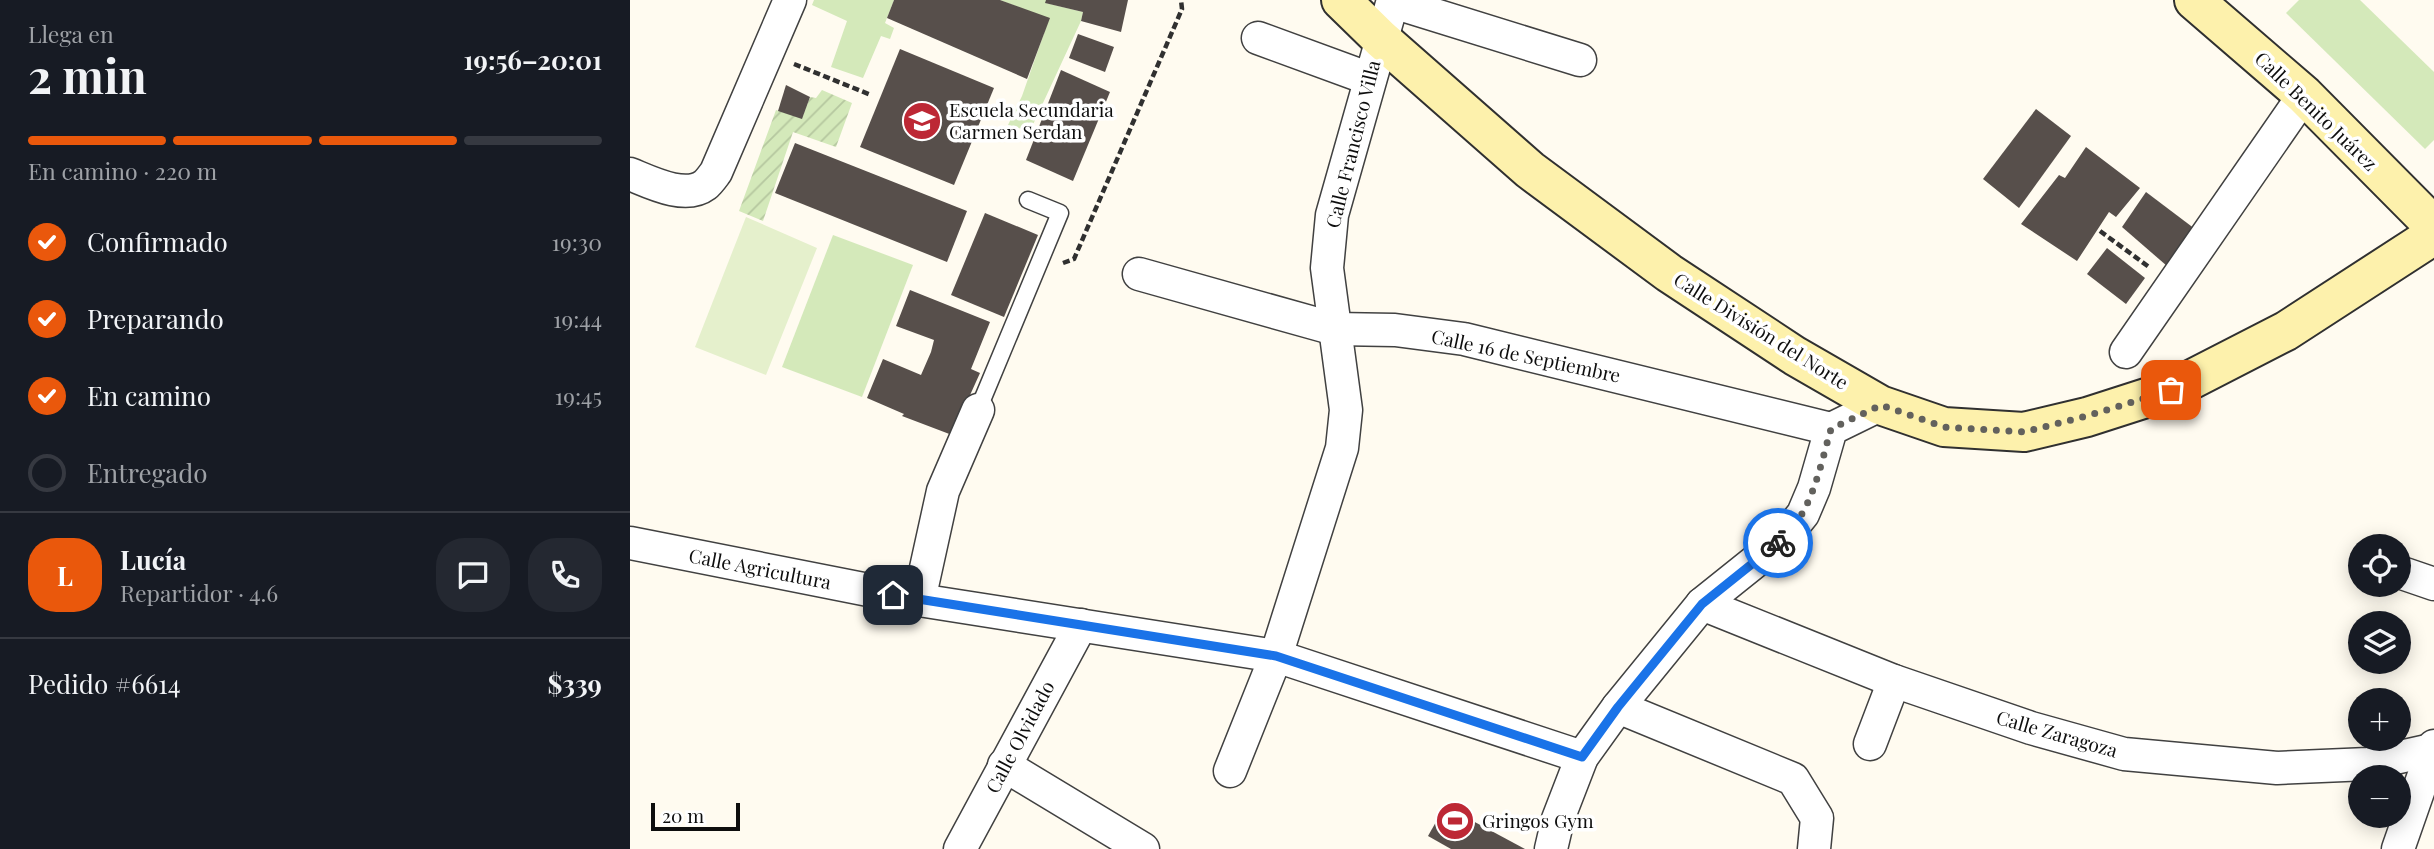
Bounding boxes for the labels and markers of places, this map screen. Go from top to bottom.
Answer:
place label: Escuela Secundaria Carmen Serdan [949,96,1114,144]
school or university icon: Escuela Secundaria Carmen Serdan [901,100,943,142]
pin [2141,360,2201,420]
pin [863,565,923,625]
sports icon: Gringos Gym [1434,800,1476,842]
place label: Gringos Gym [1482,807,1594,833]

